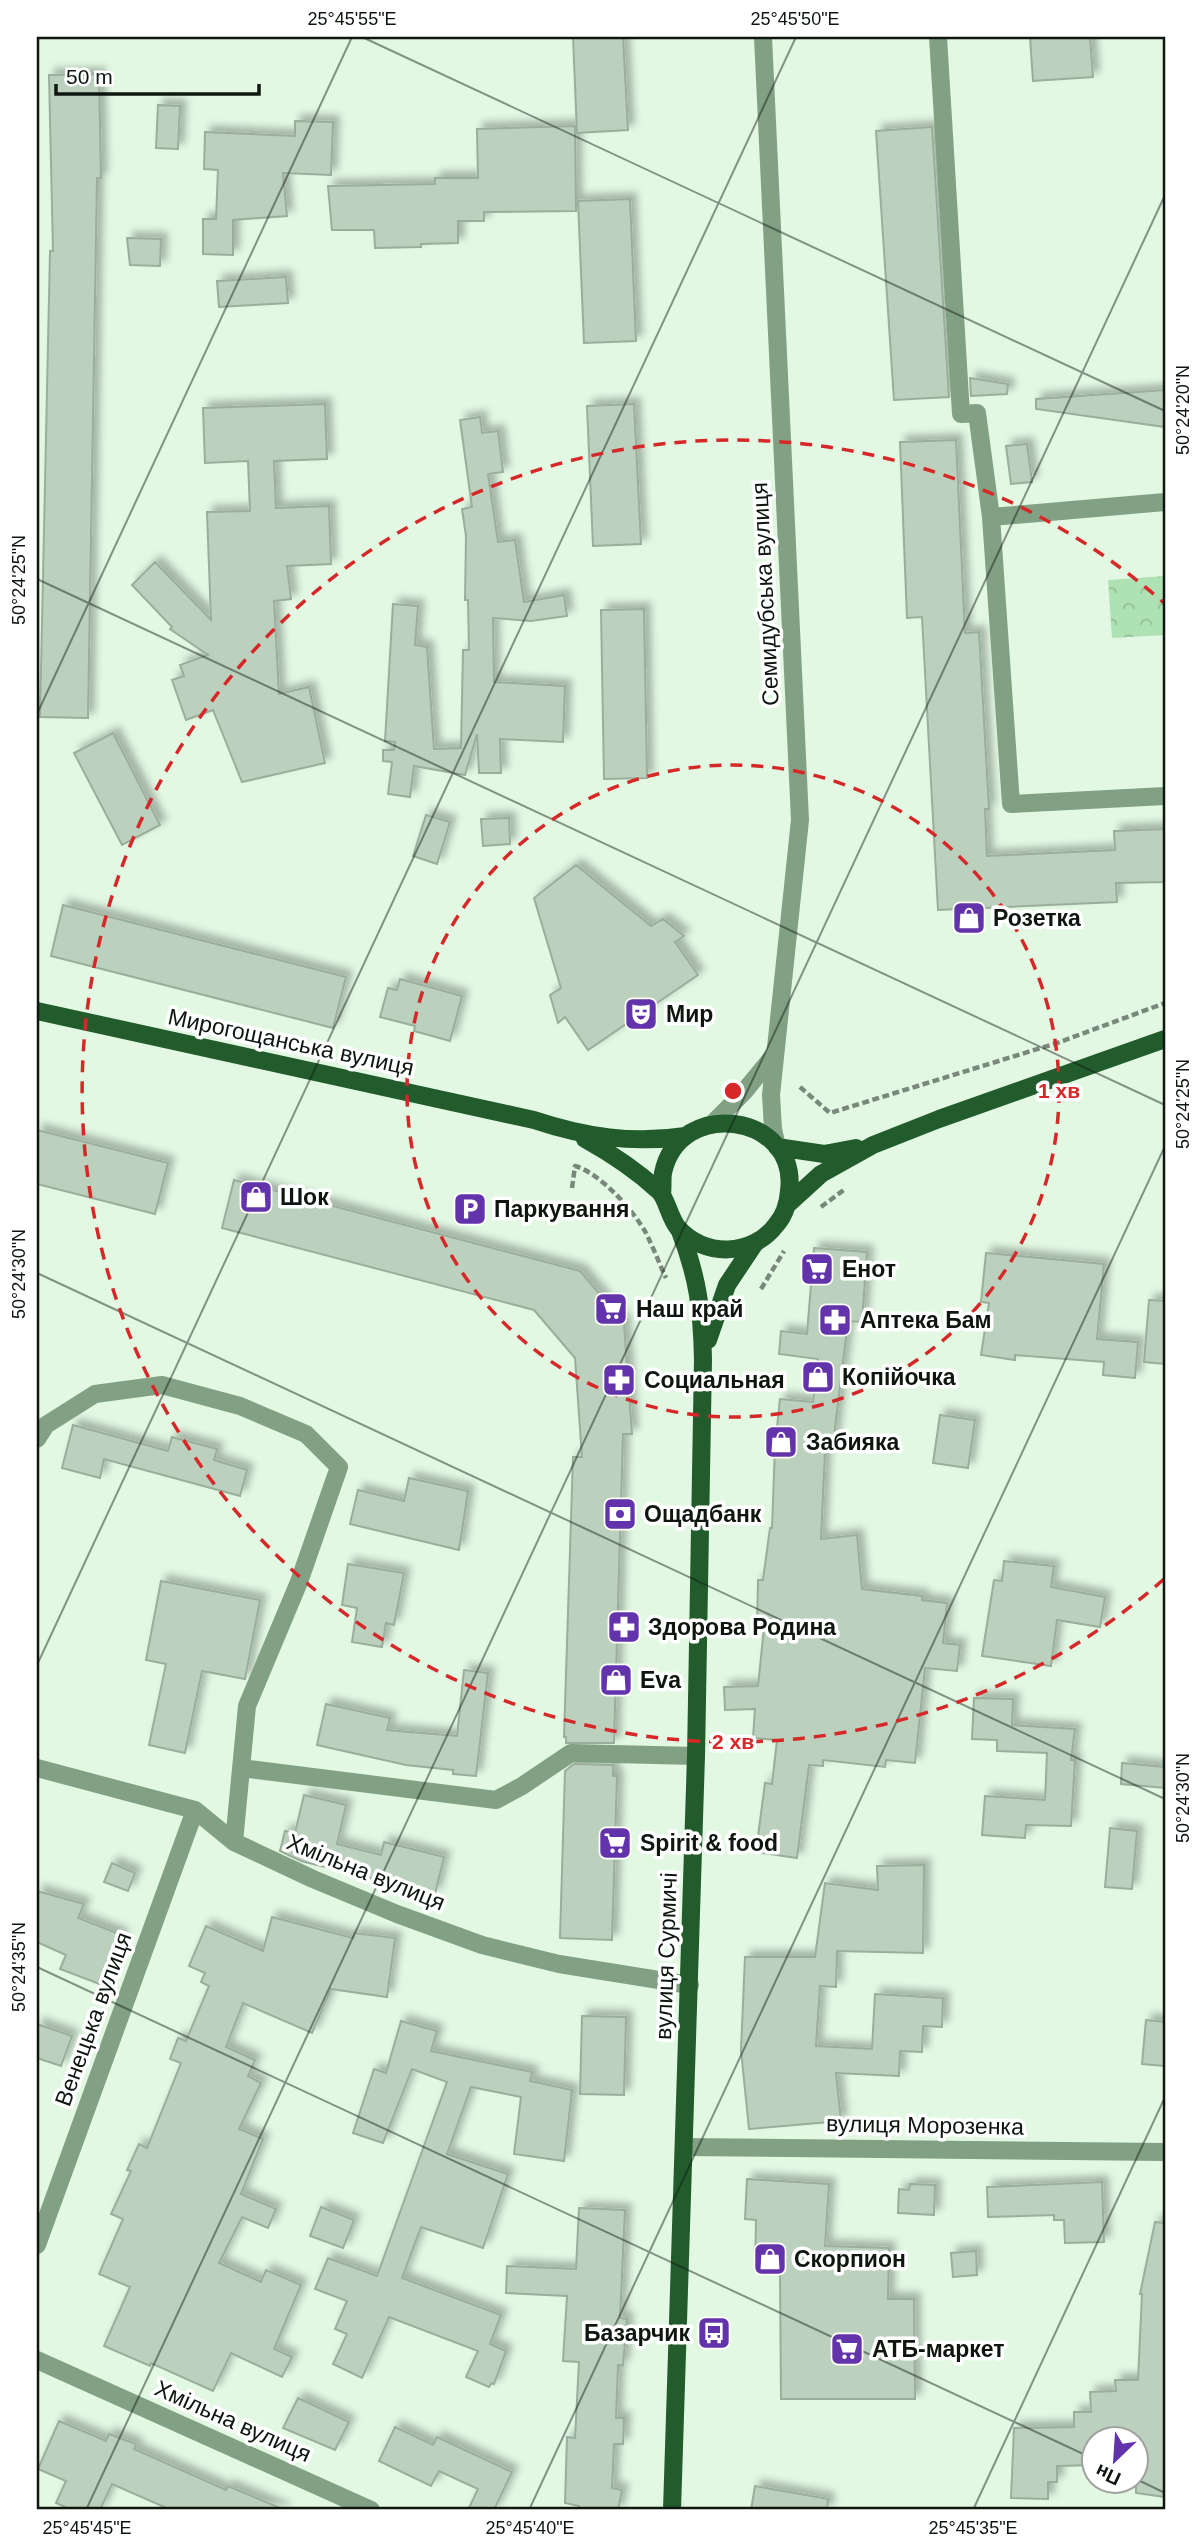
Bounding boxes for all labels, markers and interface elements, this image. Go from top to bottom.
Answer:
text: 25°45'55"E [307,9,397,29]
text: 25°45'50"E [750,9,840,29]
scale bar [56,52,259,96]
text: 50 m [66,65,113,88]
text: 50°24'20"N [1173,365,1193,455]
street label: Семидубська вулиця [746,481,784,707]
text: 50°24'25"N [9,535,29,625]
shop icon: Розетка [950,899,988,937]
place label: Розетка [993,905,1081,931]
theatre icon: Мир [622,995,660,1033]
place label: Мир [666,1001,713,1027]
street label: Мирогощанська вулиця [166,1003,416,1081]
text: 50°24'25"N [1173,1059,1193,1149]
centre of rings [721,1079,745,1103]
text: 1 хв [1038,1079,1080,1102]
shop icon: Шок [237,1178,275,1216]
place label: Шок [280,1184,329,1210]
parking icon: Паркування [451,1190,489,1228]
place label: Паркування [494,1196,630,1222]
text: 50°24'30"N [9,1229,29,1319]
supermarket icon: Енот [798,1250,836,1288]
place label: Енот [842,1256,896,1282]
supermarket icon: Наш край [592,1290,630,1328]
place label: Наш край [636,1296,743,1322]
pharmacy icon: Аптека Бам [816,1301,854,1339]
place label: Аптека Бам [860,1307,992,1333]
shop icon: Копійочка [799,1358,837,1396]
pharmacy icon: Социальная [600,1361,638,1399]
place label: Копійочка [842,1364,956,1390]
place label: Социальная [644,1367,785,1393]
shop icon: Забияка [762,1423,800,1461]
place label: Забияка [806,1429,899,1455]
bank icon: Ощадбанк [601,1495,639,1533]
place label: Ощадбанк [644,1501,762,1527]
pharmacy icon: Здорова Родина [605,1608,643,1646]
place label: Здорова Родина [648,1614,836,1640]
shop icon: Eva [597,1661,635,1699]
place label: Eva [640,1667,681,1693]
text: 2 хв [712,1730,754,1753]
text: 50°24'30"N [1173,1753,1193,1843]
supermarket icon: Spirit & food [596,1824,634,1862]
street label: Хмільна вулиця [283,1828,449,1916]
place label: Spirit & food [640,1830,778,1856]
street label: вулиця Сурмичі [650,1872,682,2040]
text: 50°24'35"N [9,1922,29,2012]
street label: Венецька вулиця [49,1929,137,2109]
street label: вулиця Морозенка [826,2110,1024,2140]
shop icon: Скорпион [751,2240,789,2278]
place label: Скорпион [794,2246,906,2272]
bus stop icon: Базарчик [695,2314,733,2352]
place label: Базарчик [584,2320,690,2346]
supermarket icon: АТБ-маркет [828,2330,866,2368]
place label: АТБ-маркет [872,2336,1005,2362]
street label: Хмільна вулиця [151,2375,315,2467]
north arrow [1080,2424,1150,2494]
text: Пн [1092,2460,1124,2490]
text: 25°45'45"E [42,2518,132,2538]
text: 25°45'40"E [485,2518,575,2538]
text: 25°45'35"E [928,2518,1018,2538]

